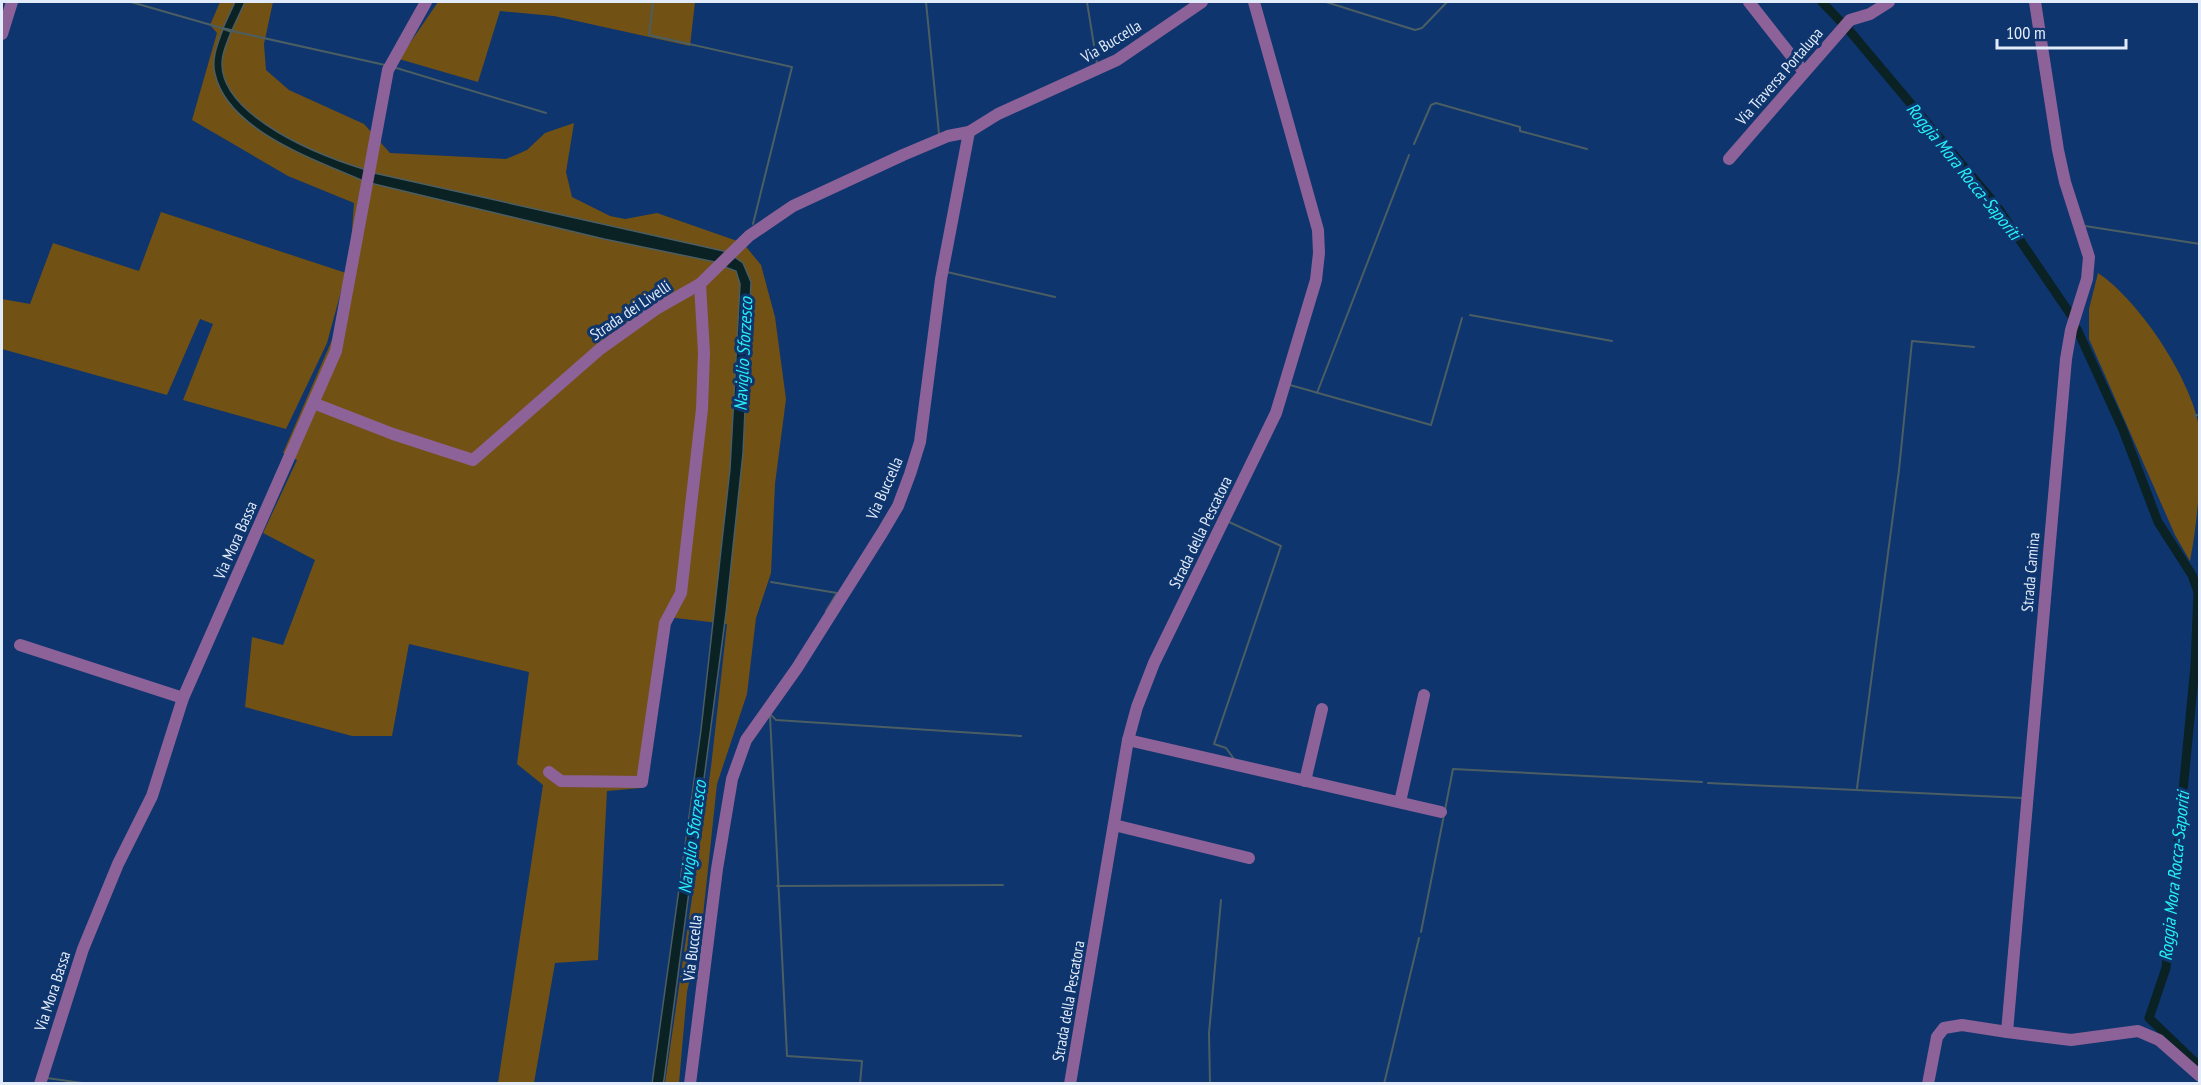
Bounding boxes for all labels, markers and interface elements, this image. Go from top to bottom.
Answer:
scale bar [1997,12,2126,50]
street label: Via Buccella [1077,15,1145,67]
text: 100 m [2006,21,2046,44]
street label: Via Traversa Portalupa [1731,23,1827,130]
water label: Roggia Mora Rocca-Saporiti [1901,98,2028,246]
street label: Strada dei Livelli [586,276,674,344]
water label: Naviglio Sforzesco [729,295,758,411]
street label: Via Buccella [861,454,907,523]
street label: Strada della Pescatora [1164,473,1236,591]
street label: Via Mora Bassa [209,498,261,583]
street label: Strada Camina [2017,531,2043,613]
water label: Naviglio Sforzesco [673,778,711,895]
water label: Roggia Mora Rocca-Saporiti [2154,788,2195,962]
street label: Via Buccella [678,914,706,983]
street label: Strada della Pescatora [1048,939,1088,1063]
street label: Via Mora Bassa [29,948,74,1035]

